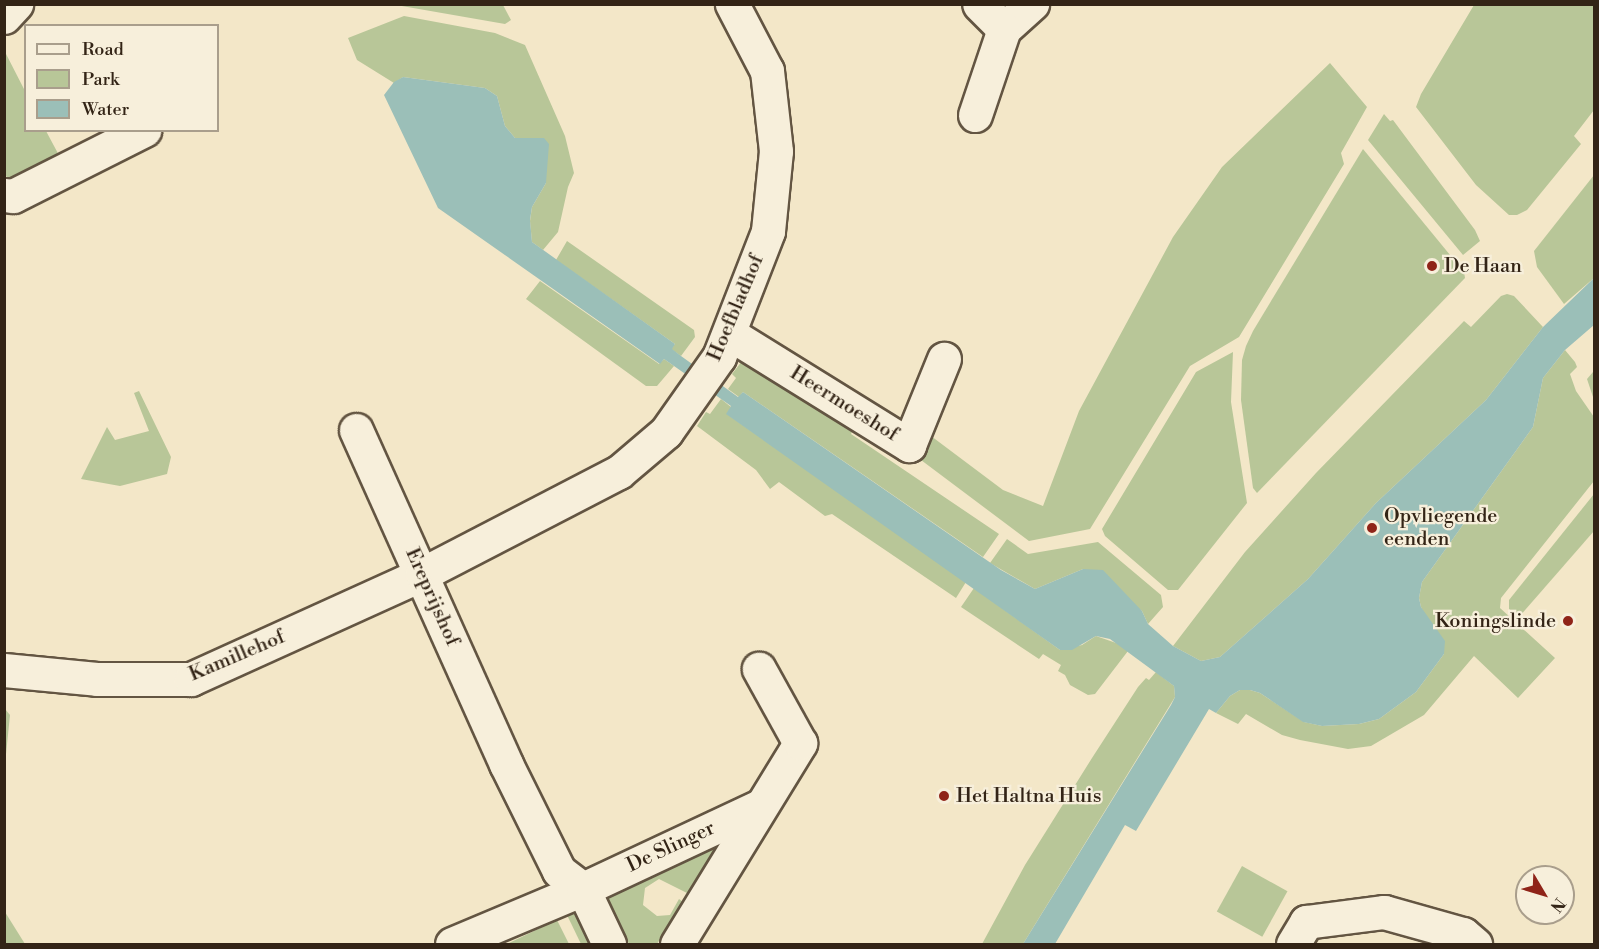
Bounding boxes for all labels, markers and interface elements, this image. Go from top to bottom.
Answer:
legend [24,24,219,132]
text: Road [82,38,124,61]
text: Park [82,68,119,91]
text: Water [82,98,129,121]
street label: Hoefbladhof [703,251,769,365]
place label: De Haan [1444,254,1522,278]
marker: De Haan [1425,259,1439,273]
street label: Heermoeshof [786,361,902,447]
place label: Opvliegende eenden [1384,504,1497,551]
marker: Opvliegende eenden [1365,521,1379,535]
street label: Ereprijshof [400,544,464,650]
place label: Koningslinde [1435,609,1556,633]
marker: Koningslinde [1561,614,1575,628]
street label: Kamillehof [186,625,288,687]
place label: Het Haltna Huis [956,784,1101,808]
marker: Het Haltna Huis [937,789,951,803]
street label: De Slinger [623,816,719,878]
north arrow [1515,865,1575,925]
text: N [1546,894,1569,916]

